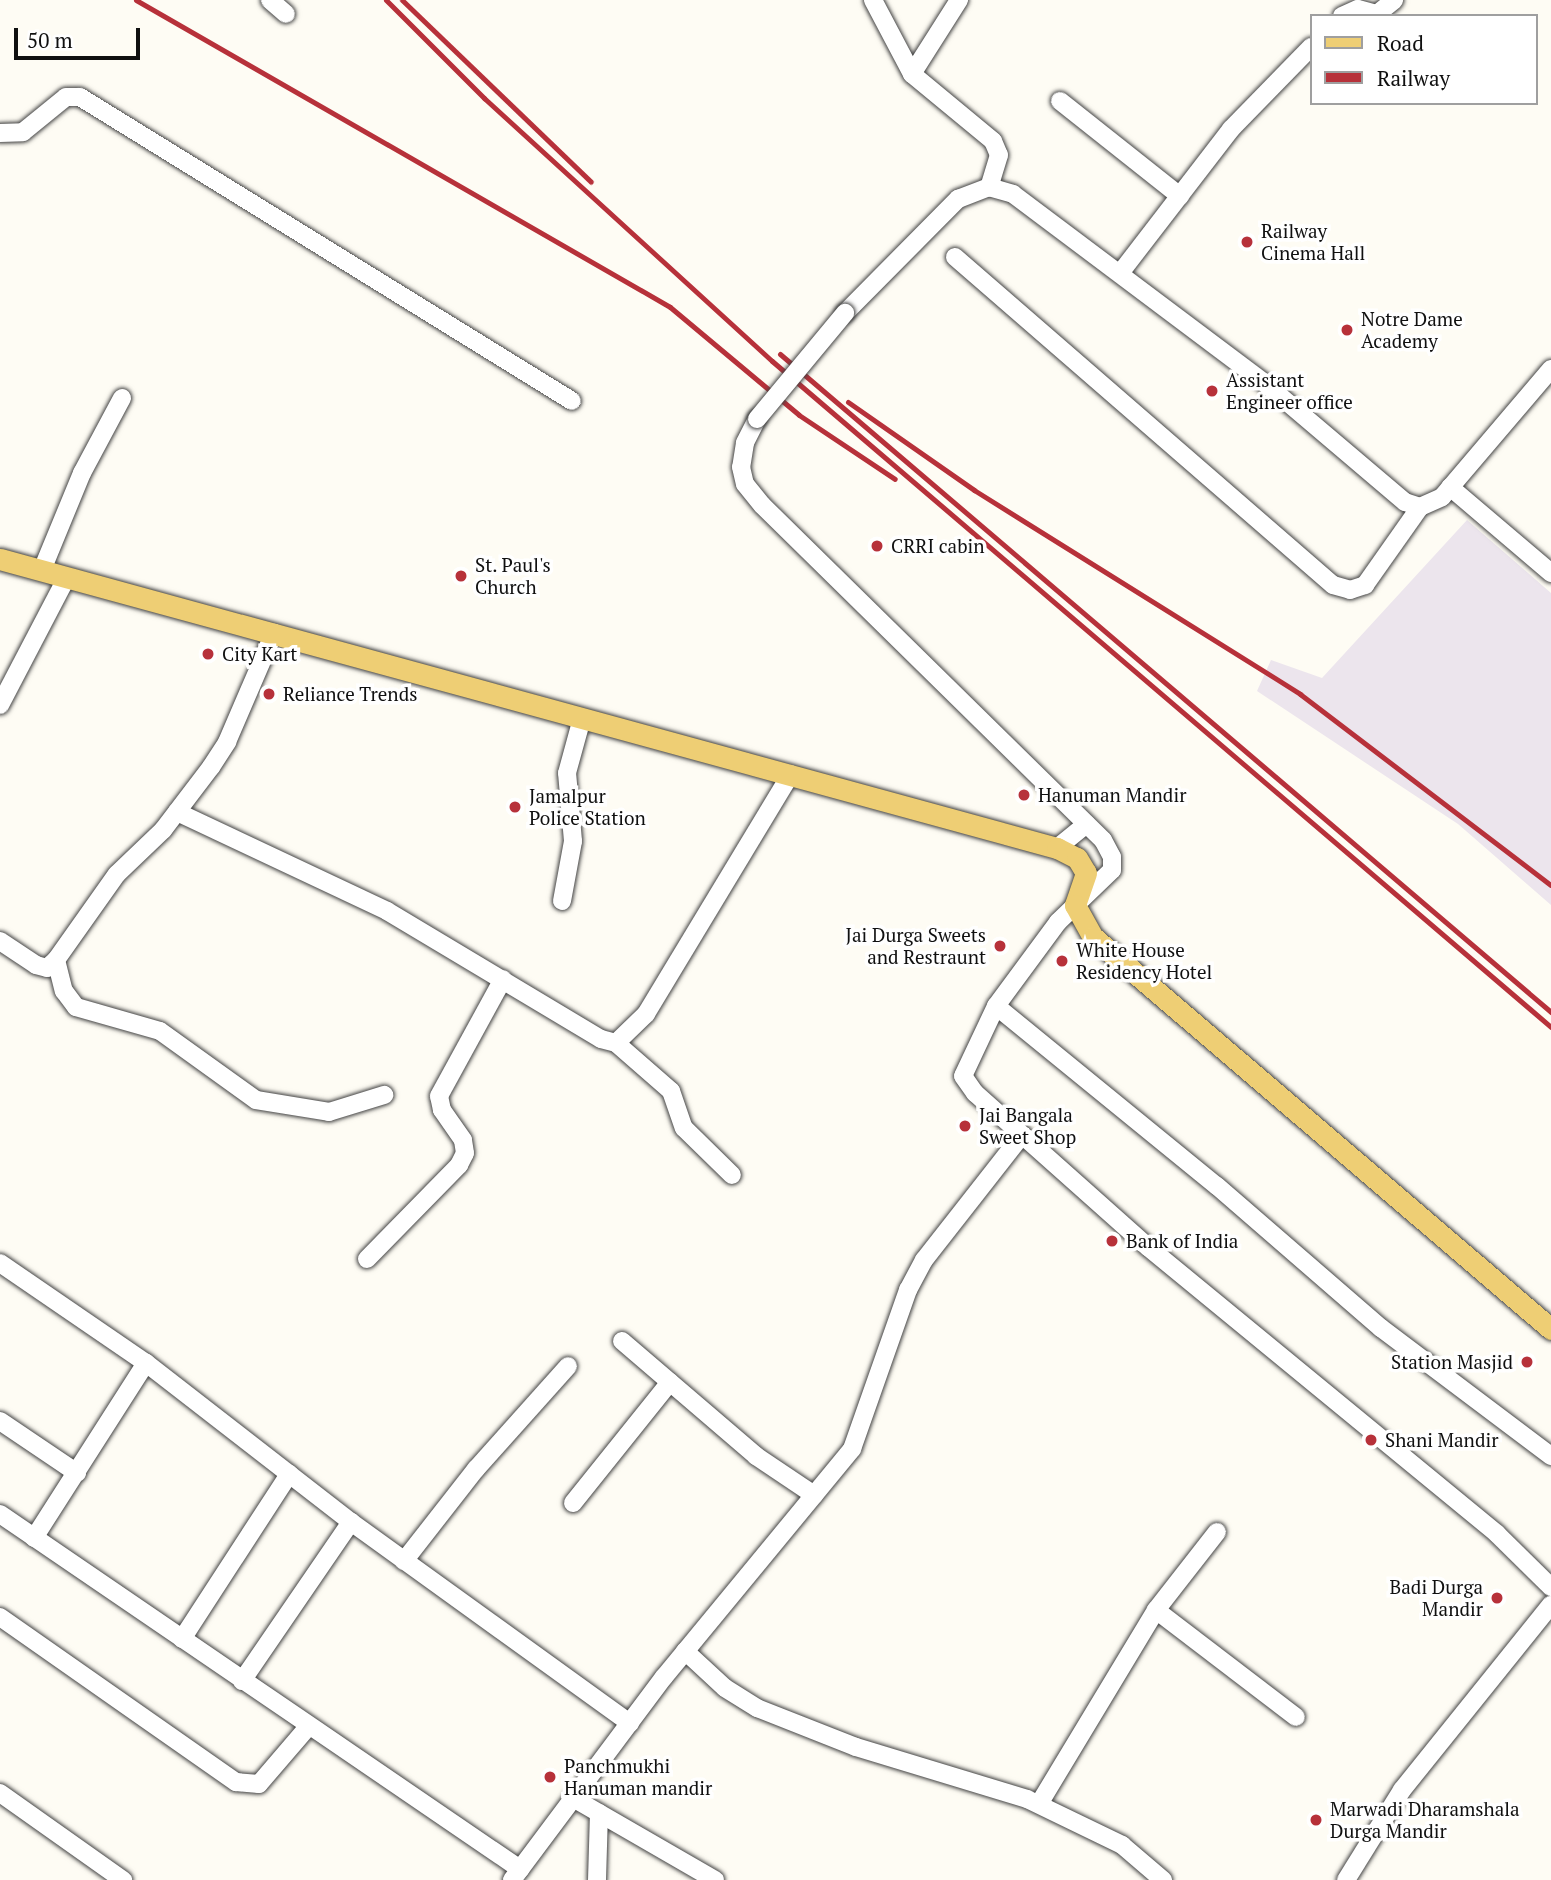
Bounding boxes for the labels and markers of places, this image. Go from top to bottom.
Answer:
place label: Railway Cinema Hall [1261,220,1365,264]
marker: Railway Cinema Hall [1239,234,1255,250]
place label: Notre Dame Academy [1361,308,1463,352]
marker: Notre Dame Academy [1339,322,1355,338]
place label: Assistant Engineer office [1226,369,1353,413]
marker: Assistant Engineer office [1204,383,1220,399]
place label: CRRI cabin [891,535,985,557]
marker: CRRI cabin [869,538,885,554]
place label: St. Paul's Church [475,554,552,598]
marker: St. Paul's Church [453,568,469,584]
place label: City Kart [222,643,297,665]
marker: City Kart [200,646,216,662]
place label: Reliance Trends [283,683,417,705]
marker: Reliance Trends [261,686,277,702]
place label: Hanuman Mandir [1038,784,1186,806]
place label: Jamalpur Police Station [529,785,646,829]
marker: Hanuman Mandir [1016,787,1032,803]
marker: Jamalpur Police Station [507,799,523,815]
place label: Jai Durga Sweets and Restraunt [846,924,986,968]
marker: Jai Durga Sweets and Restraunt [992,938,1008,954]
place label: White House Residency Hotel [1076,939,1212,983]
marker: White House Residency Hotel [1054,953,1070,969]
place label: Jai Bangala Sweet Shop [979,1104,1076,1148]
marker: Jai Bangala Sweet Shop [957,1118,973,1134]
place label: Bank of India [1126,1230,1238,1252]
marker: Bank of India [1104,1233,1120,1249]
place label: Station Masjid [1391,1351,1513,1373]
marker: Station Masjid [1519,1354,1535,1370]
place label: Shani Mandir [1385,1429,1498,1451]
marker: Shani Mandir [1363,1432,1379,1448]
place label: Badi Durga Mandir [1390,1576,1483,1620]
marker: Badi Durga Mandir [1489,1590,1505,1606]
place label: Panchmukhi Hanuman mandir [564,1755,712,1799]
marker: Panchmukhi Hanuman mandir [542,1769,558,1785]
place label: Marwadi Dharamshala Durga Mandir [1330,1798,1520,1842]
marker: Marwadi Dharamshala Durga Mandir [1308,1812,1324,1828]

